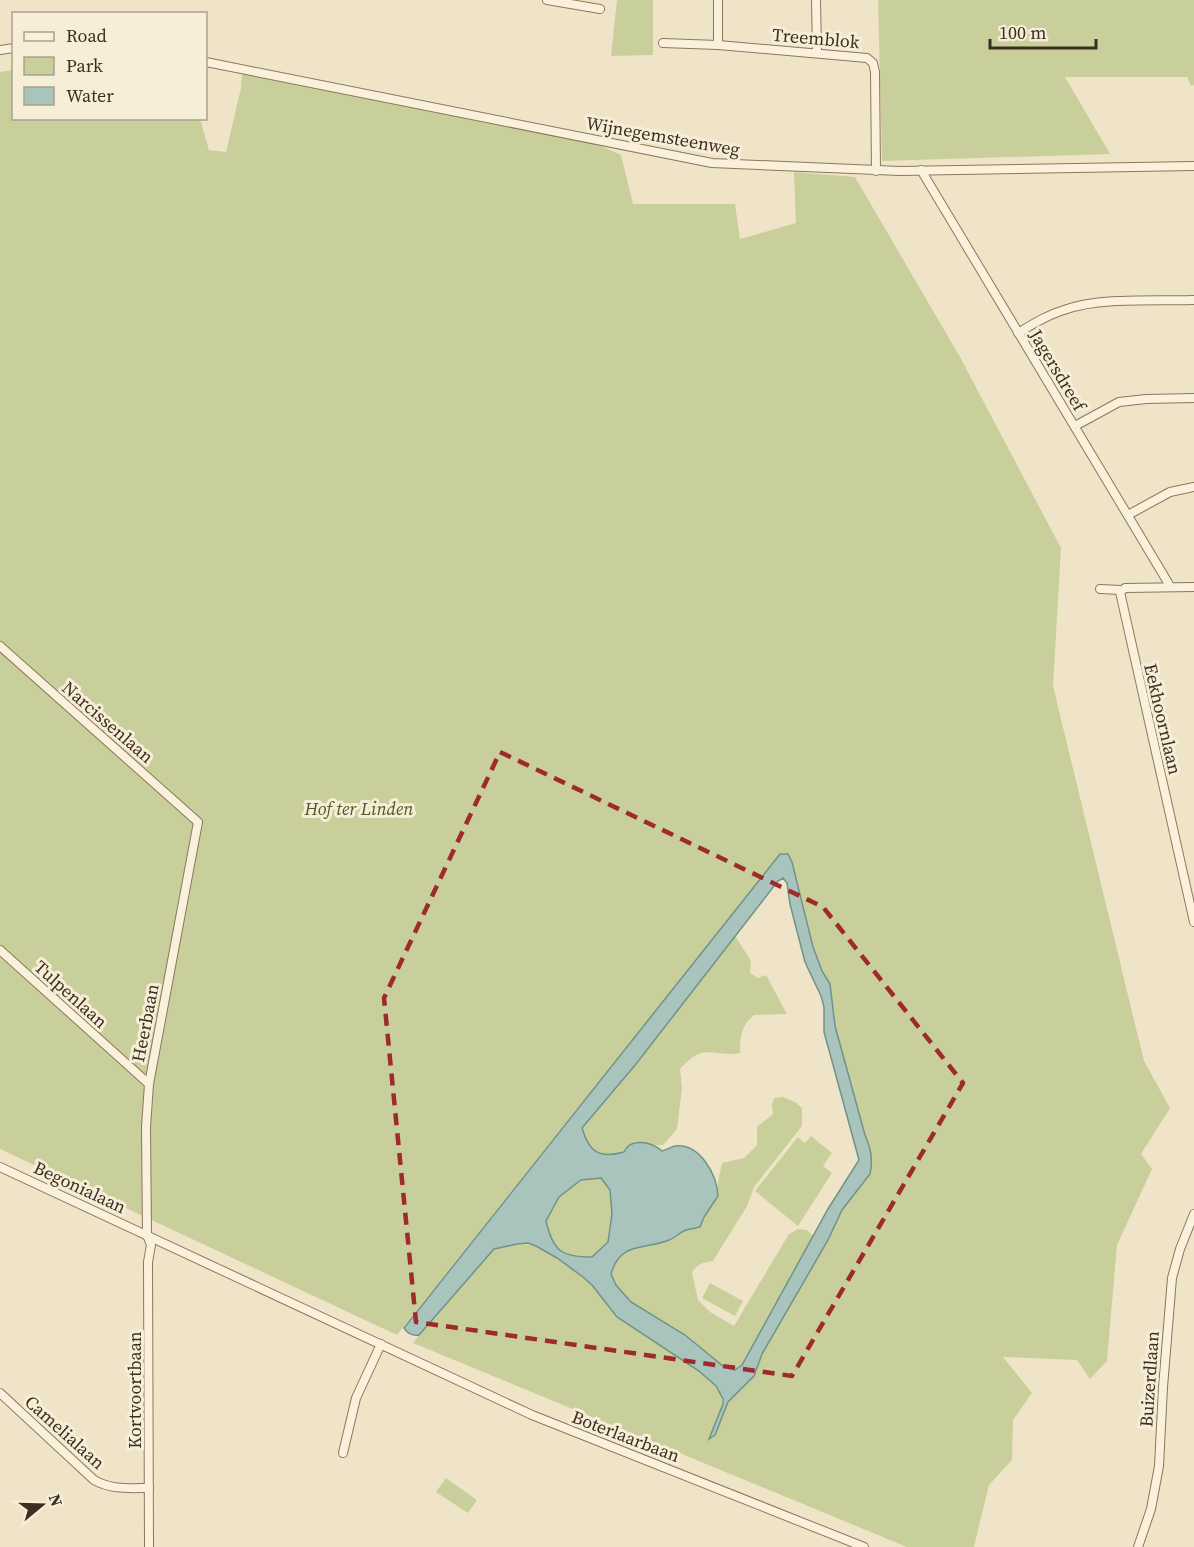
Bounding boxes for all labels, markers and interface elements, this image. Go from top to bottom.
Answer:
legend [12,12,207,120]
scale bar [990,12,1096,50]
text: 100 m [999,20,1046,45]
street label: Treemblok [771,22,861,54]
text: Road [66,23,107,48]
text: Park [66,53,103,78]
text: Water [66,83,114,108]
street label: Wijnegemsteenweg [584,110,742,162]
street label: Jagersdreef [1023,324,1093,417]
street label: Eekhoornlaan [1138,661,1188,777]
street label: Narcissenlaan [57,675,159,769]
park label: Hof ter Linden [304,796,413,821]
street label: Tulpenlaan [29,954,113,1034]
street label: Heerbaan [125,982,165,1064]
street label: Begonialaan [30,1155,130,1219]
street label: Buizerdlaan [1133,1330,1165,1428]
street label: Kortvoortbaan [122,1331,147,1449]
street label: Camelialaan [20,1389,111,1475]
street label: Boterlaarbaan [568,1404,684,1468]
north arrow [12,1475,72,1535]
text: N [44,1491,69,1510]

